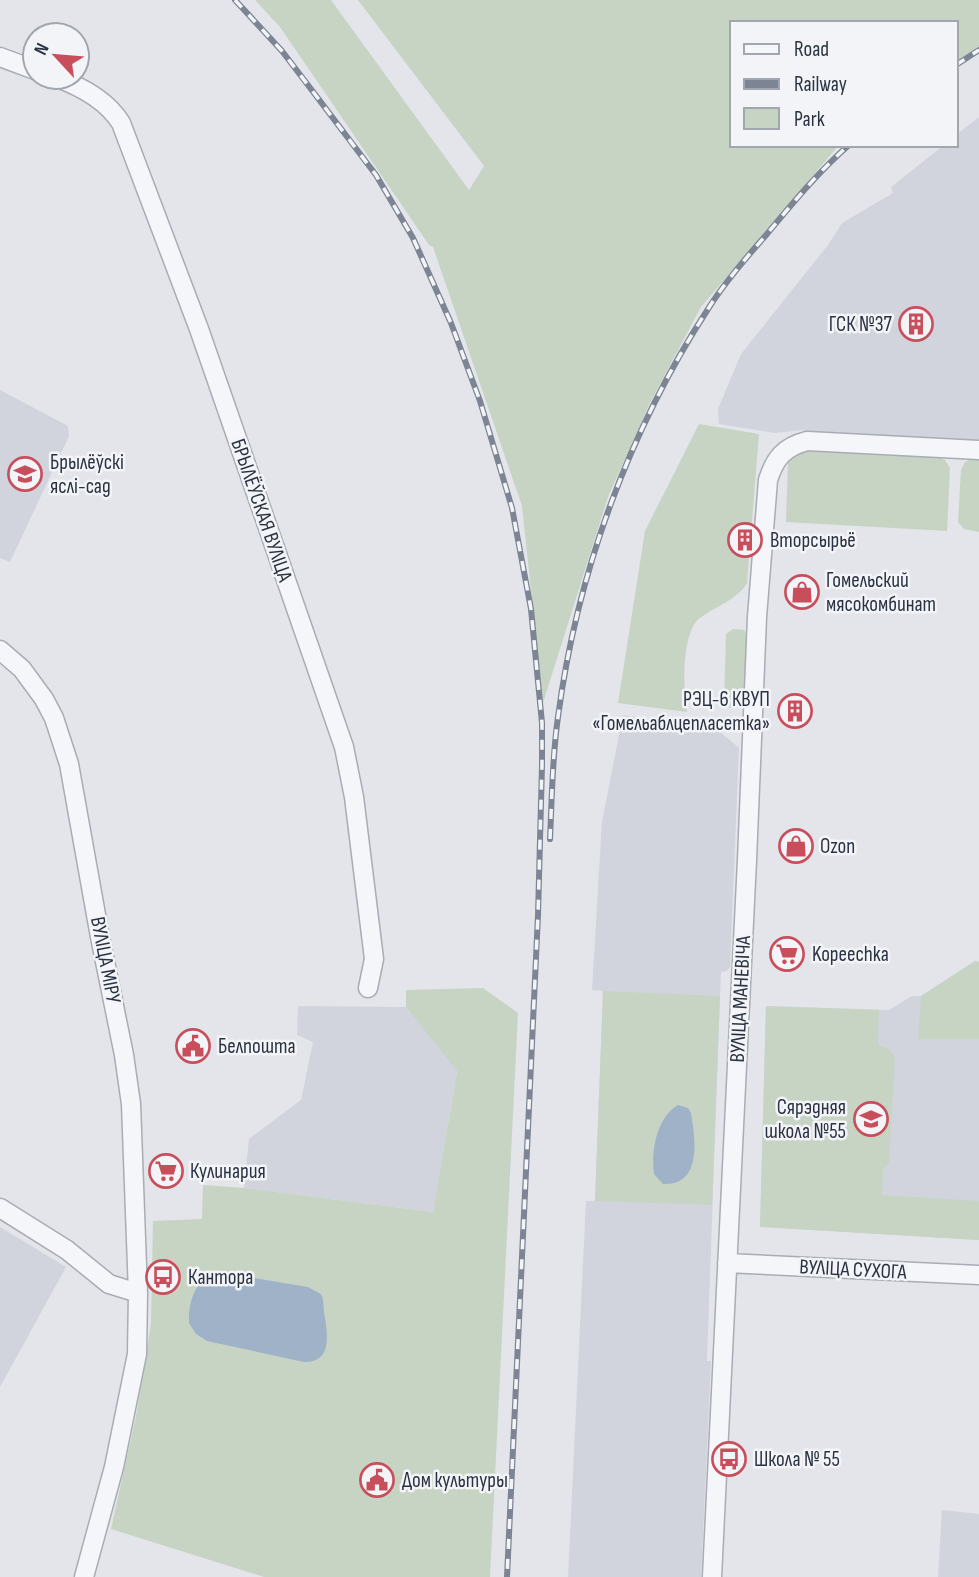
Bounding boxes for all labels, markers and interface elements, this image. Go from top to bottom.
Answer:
north arrow [21,21,91,91]
legend [730,21,958,147]
text: Road [794,37,829,62]
text: N [30,40,55,59]
text: Railway [794,72,847,97]
text: Park [794,107,825,132]
building icon: ГСК №37 [897,305,935,343]
place label: ГСК №37 [829,312,893,337]
street label: БРЫЛЁЎСКАЯ ВУЛІЦА [225,435,298,586]
place label: Брылёўскі яслі-сад [50,450,124,499]
school or university icon: Брылёўскі яслі-сад [6,455,44,493]
building icon: Вторсырьё [726,521,764,559]
place label: Вторсырьё [770,528,856,553]
place label: Гомельский мясокомбинат [826,568,936,617]
shop icon: Гомельский мясокомбинат [783,573,821,611]
place label: РЭЦ-6 КВУП «Гомельаблцепласетка» [592,687,770,736]
building icon: РЭЦ-6 КВУП «Гомельаблцепласетка» [776,692,814,730]
shop icon: Ozon [777,827,815,865]
place label: Ozon [820,834,855,859]
street label: ВУЛІЦА МІРУ [85,915,126,1006]
street label: ВУЛІЦА МАНЕВІЧА [725,934,756,1063]
supermarket icon: Kopeechka [768,935,806,973]
place label: Kopeechka [812,942,889,967]
public building icon: Белпошта [174,1027,212,1065]
place label: Белпошта [218,1034,296,1059]
place label: Сярэдняя школа №55 [765,1095,846,1144]
school or university icon: Сярэдняя школа №55 [852,1100,890,1138]
supermarket icon: Кулинария [147,1152,185,1190]
place label: Кулинария [190,1159,266,1184]
street label: ВУЛІЦА СУХОГА [799,1254,908,1285]
bus stop icon: Кантора [144,1258,182,1296]
place label: Кантора [188,1265,253,1290]
bus stop icon: Школа № 55 [710,1440,748,1478]
place label: Школа № 55 [754,1447,840,1472]
public building icon: Дом культуры [358,1461,396,1499]
place label: Дом культуры [402,1468,508,1493]

